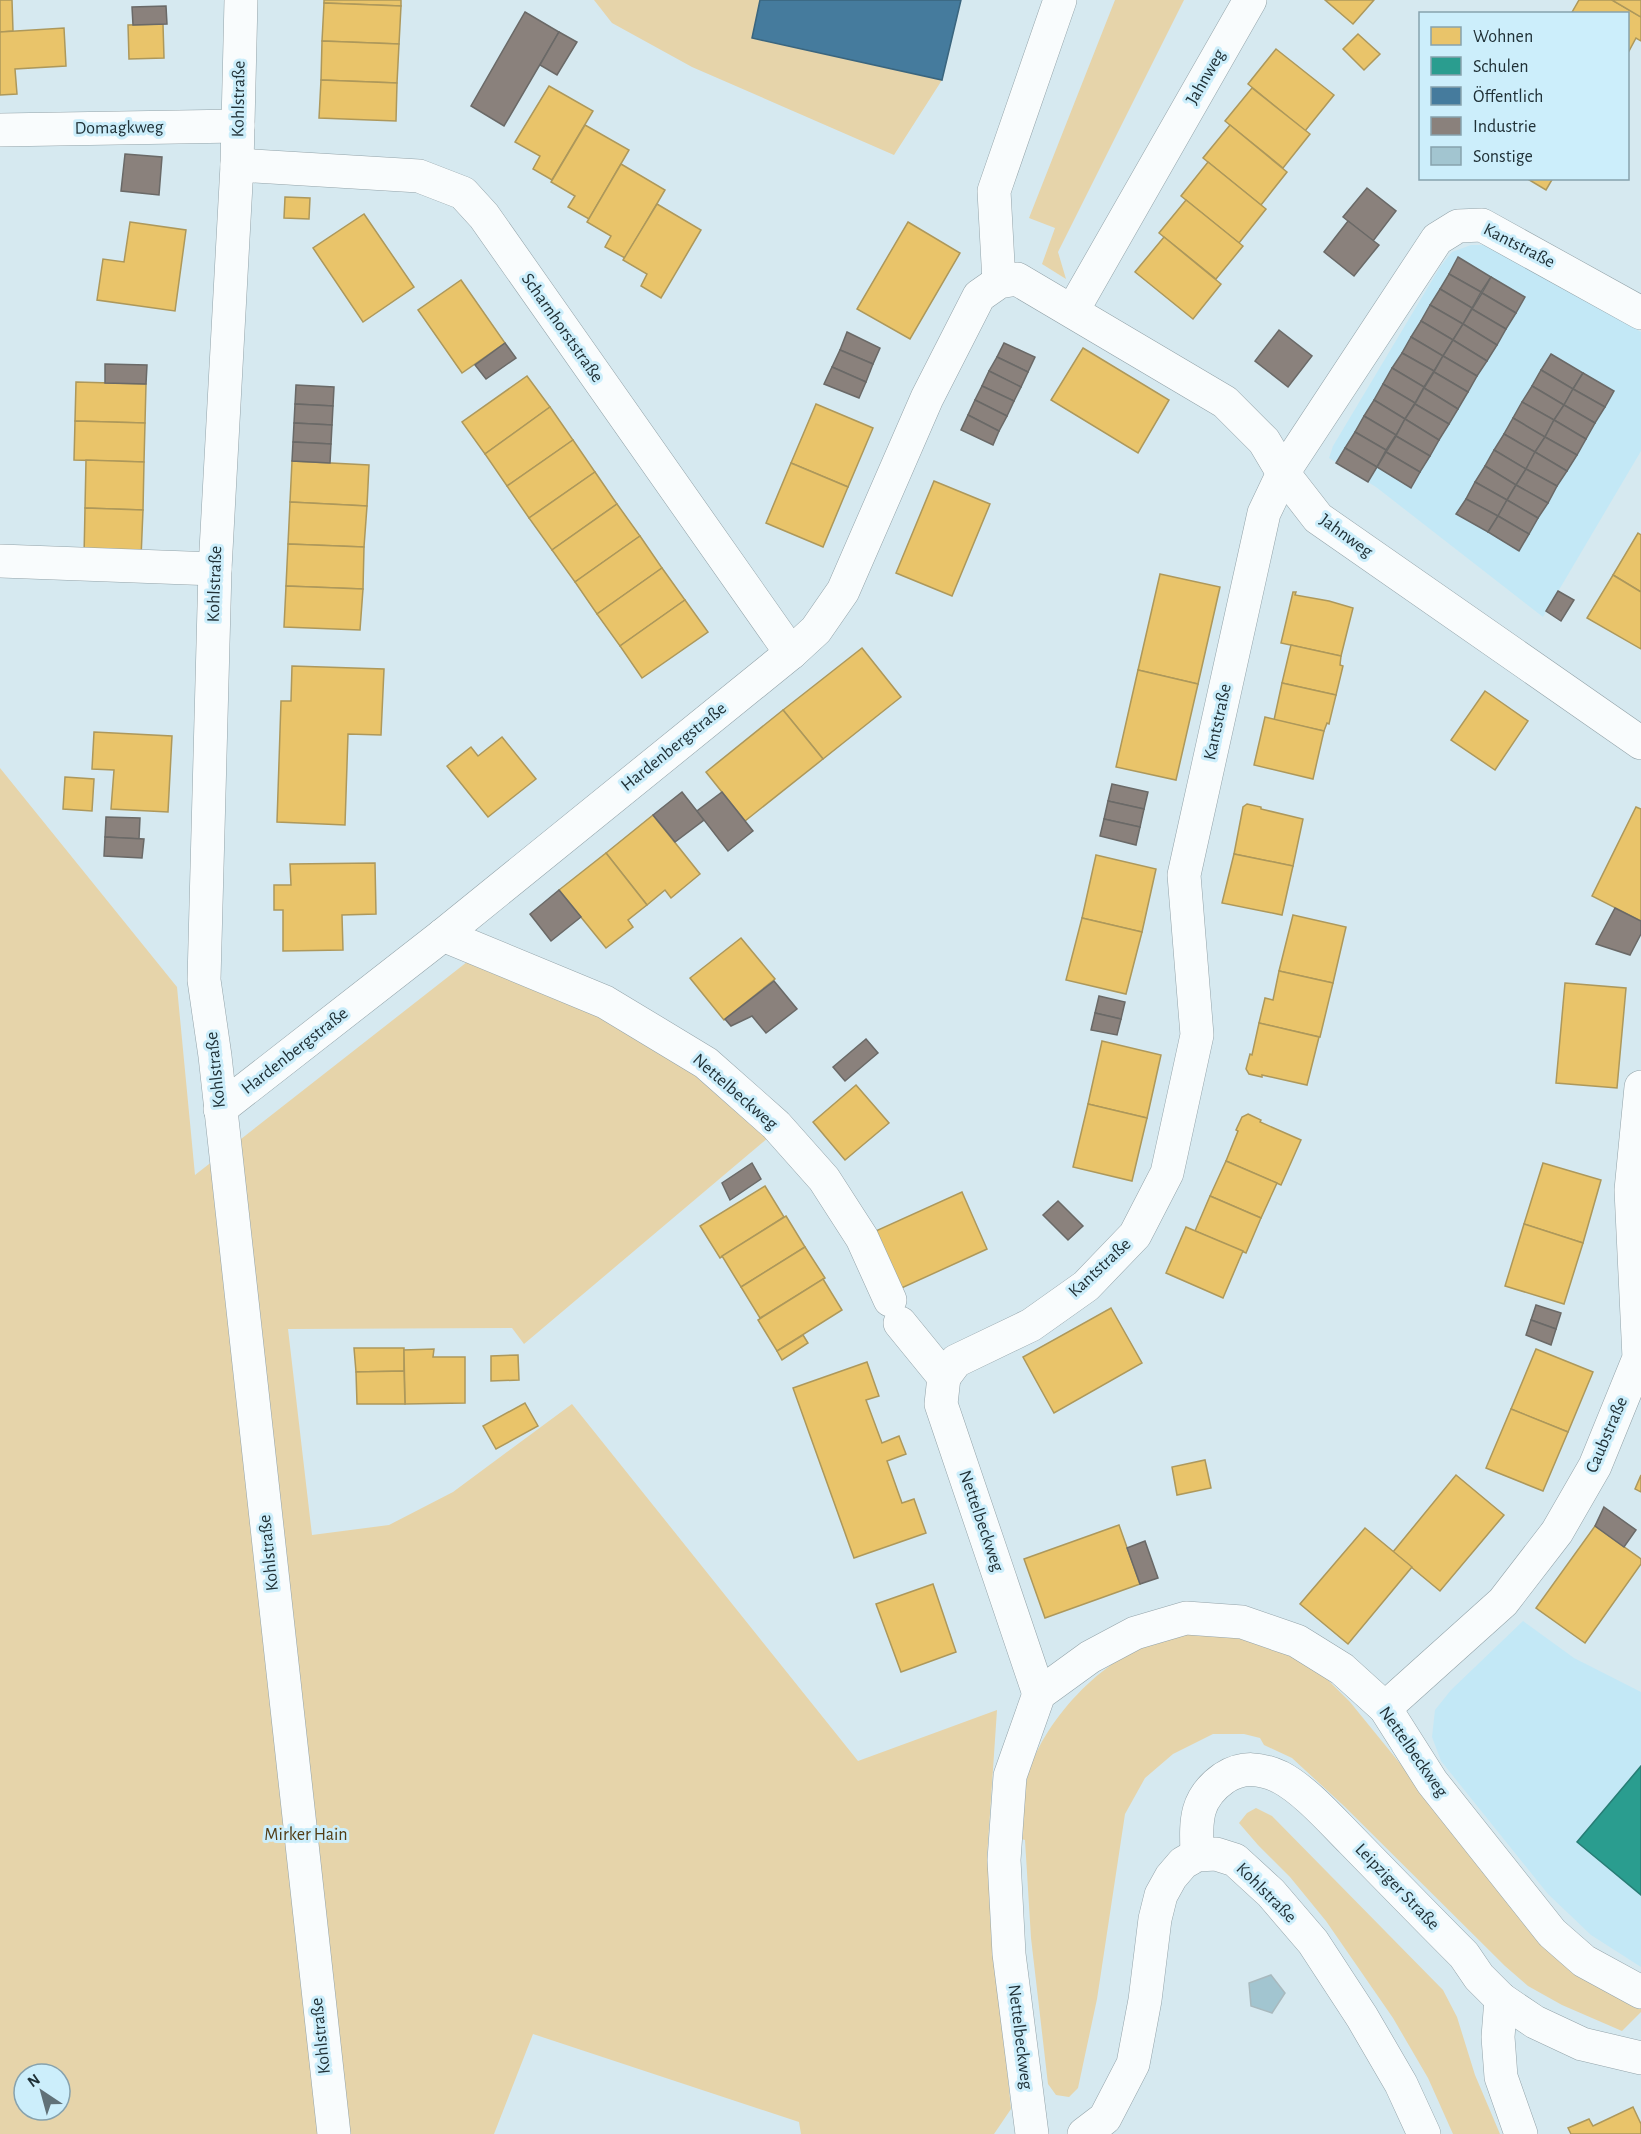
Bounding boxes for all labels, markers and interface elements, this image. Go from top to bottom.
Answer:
legend [1419,12,1629,180]
text: Wohnen [1473,28,1533,46]
street label: Jahnweg [1183,46,1229,108]
text: Schulen [1473,58,1529,76]
street label: Kohlstraße [229,60,249,138]
text: Öffentlich [1473,86,1543,106]
street label: Domagkweg [74,118,164,138]
text: Industrie [1473,118,1536,136]
text: Sonstige [1473,148,1533,166]
street label: Kantstraße [1480,220,1558,272]
street label: Scharnhorststraße [518,270,606,386]
street label: Jahnweg [1316,511,1376,561]
street label: Kohlstraße [205,545,225,623]
street label: Kantstraße [1201,682,1235,762]
street label: Hardenbergstraße [618,699,730,795]
street label: Hardenbergstraße [238,1004,352,1098]
street label: Kohlstraße [203,1031,229,1109]
street label: Nettelbeckweg [689,1051,781,1134]
street label: Kantstraße [1066,1235,1134,1301]
street label: Caubstraße [1583,1394,1631,1476]
street label: Nettelbeckweg [955,1468,1007,1574]
street label: Kohlstraße [256,1514,282,1592]
street label: Nettelbeckweg [1375,1704,1451,1801]
park label: Mirker Hain [264,1826,348,1844]
street label: Leipziger Straße [1351,1840,1443,1934]
street label: Kohlstraße [1233,1860,1299,1926]
street label: Nettelbeckweg [1005,1983,1035,2091]
street label: Kohlstraße [308,1997,334,2075]
north arrow [12,2062,72,2122]
text: N [25,2071,43,2090]

